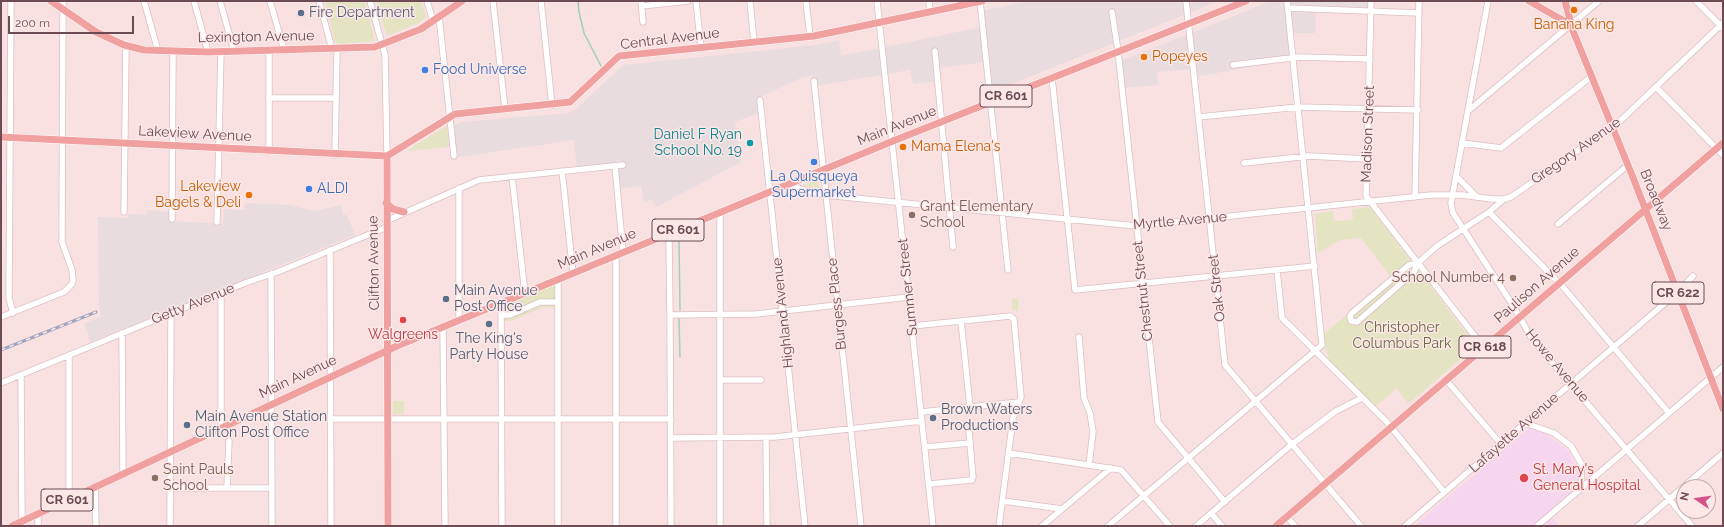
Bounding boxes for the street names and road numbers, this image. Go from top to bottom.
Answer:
street label: Central Avenue [620,25,720,53]
street label: Lexington Avenue [198,28,314,46]
road number: CR 601 [980,85,1032,107]
street label: Madison Street [1358,85,1378,183]
street label: Main Avenue [855,103,939,149]
street label: Gregory Avenue [1528,114,1624,188]
street label: Lakeview Avenue [138,123,252,145]
street label: Broadway [1636,167,1676,233]
street label: Myrtle Avenue [1132,209,1228,233]
street label: Clifton Avenue [365,215,383,311]
road number: CR 601 [652,219,704,241]
street label: Main Avenue [555,225,639,273]
street label: Summer Street [895,237,921,337]
street label: Chestnut Street [1129,240,1157,342]
street label: Paulison Avenue [1491,243,1583,327]
street label: Oak Street [1205,253,1229,323]
street label: Highland Avenue [769,257,797,369]
street label: Burgess Place [824,257,850,351]
street label: Getty Avenue [149,280,237,328]
road number: CR 622 [1652,282,1704,304]
street label: Howe Avenue [1522,326,1592,406]
road number: CR 618 [1459,336,1511,358]
street label: Main Avenue [256,352,340,402]
street label: Lafayette Avenue [1466,389,1562,477]
road number: CR 601 [41,489,93,511]

